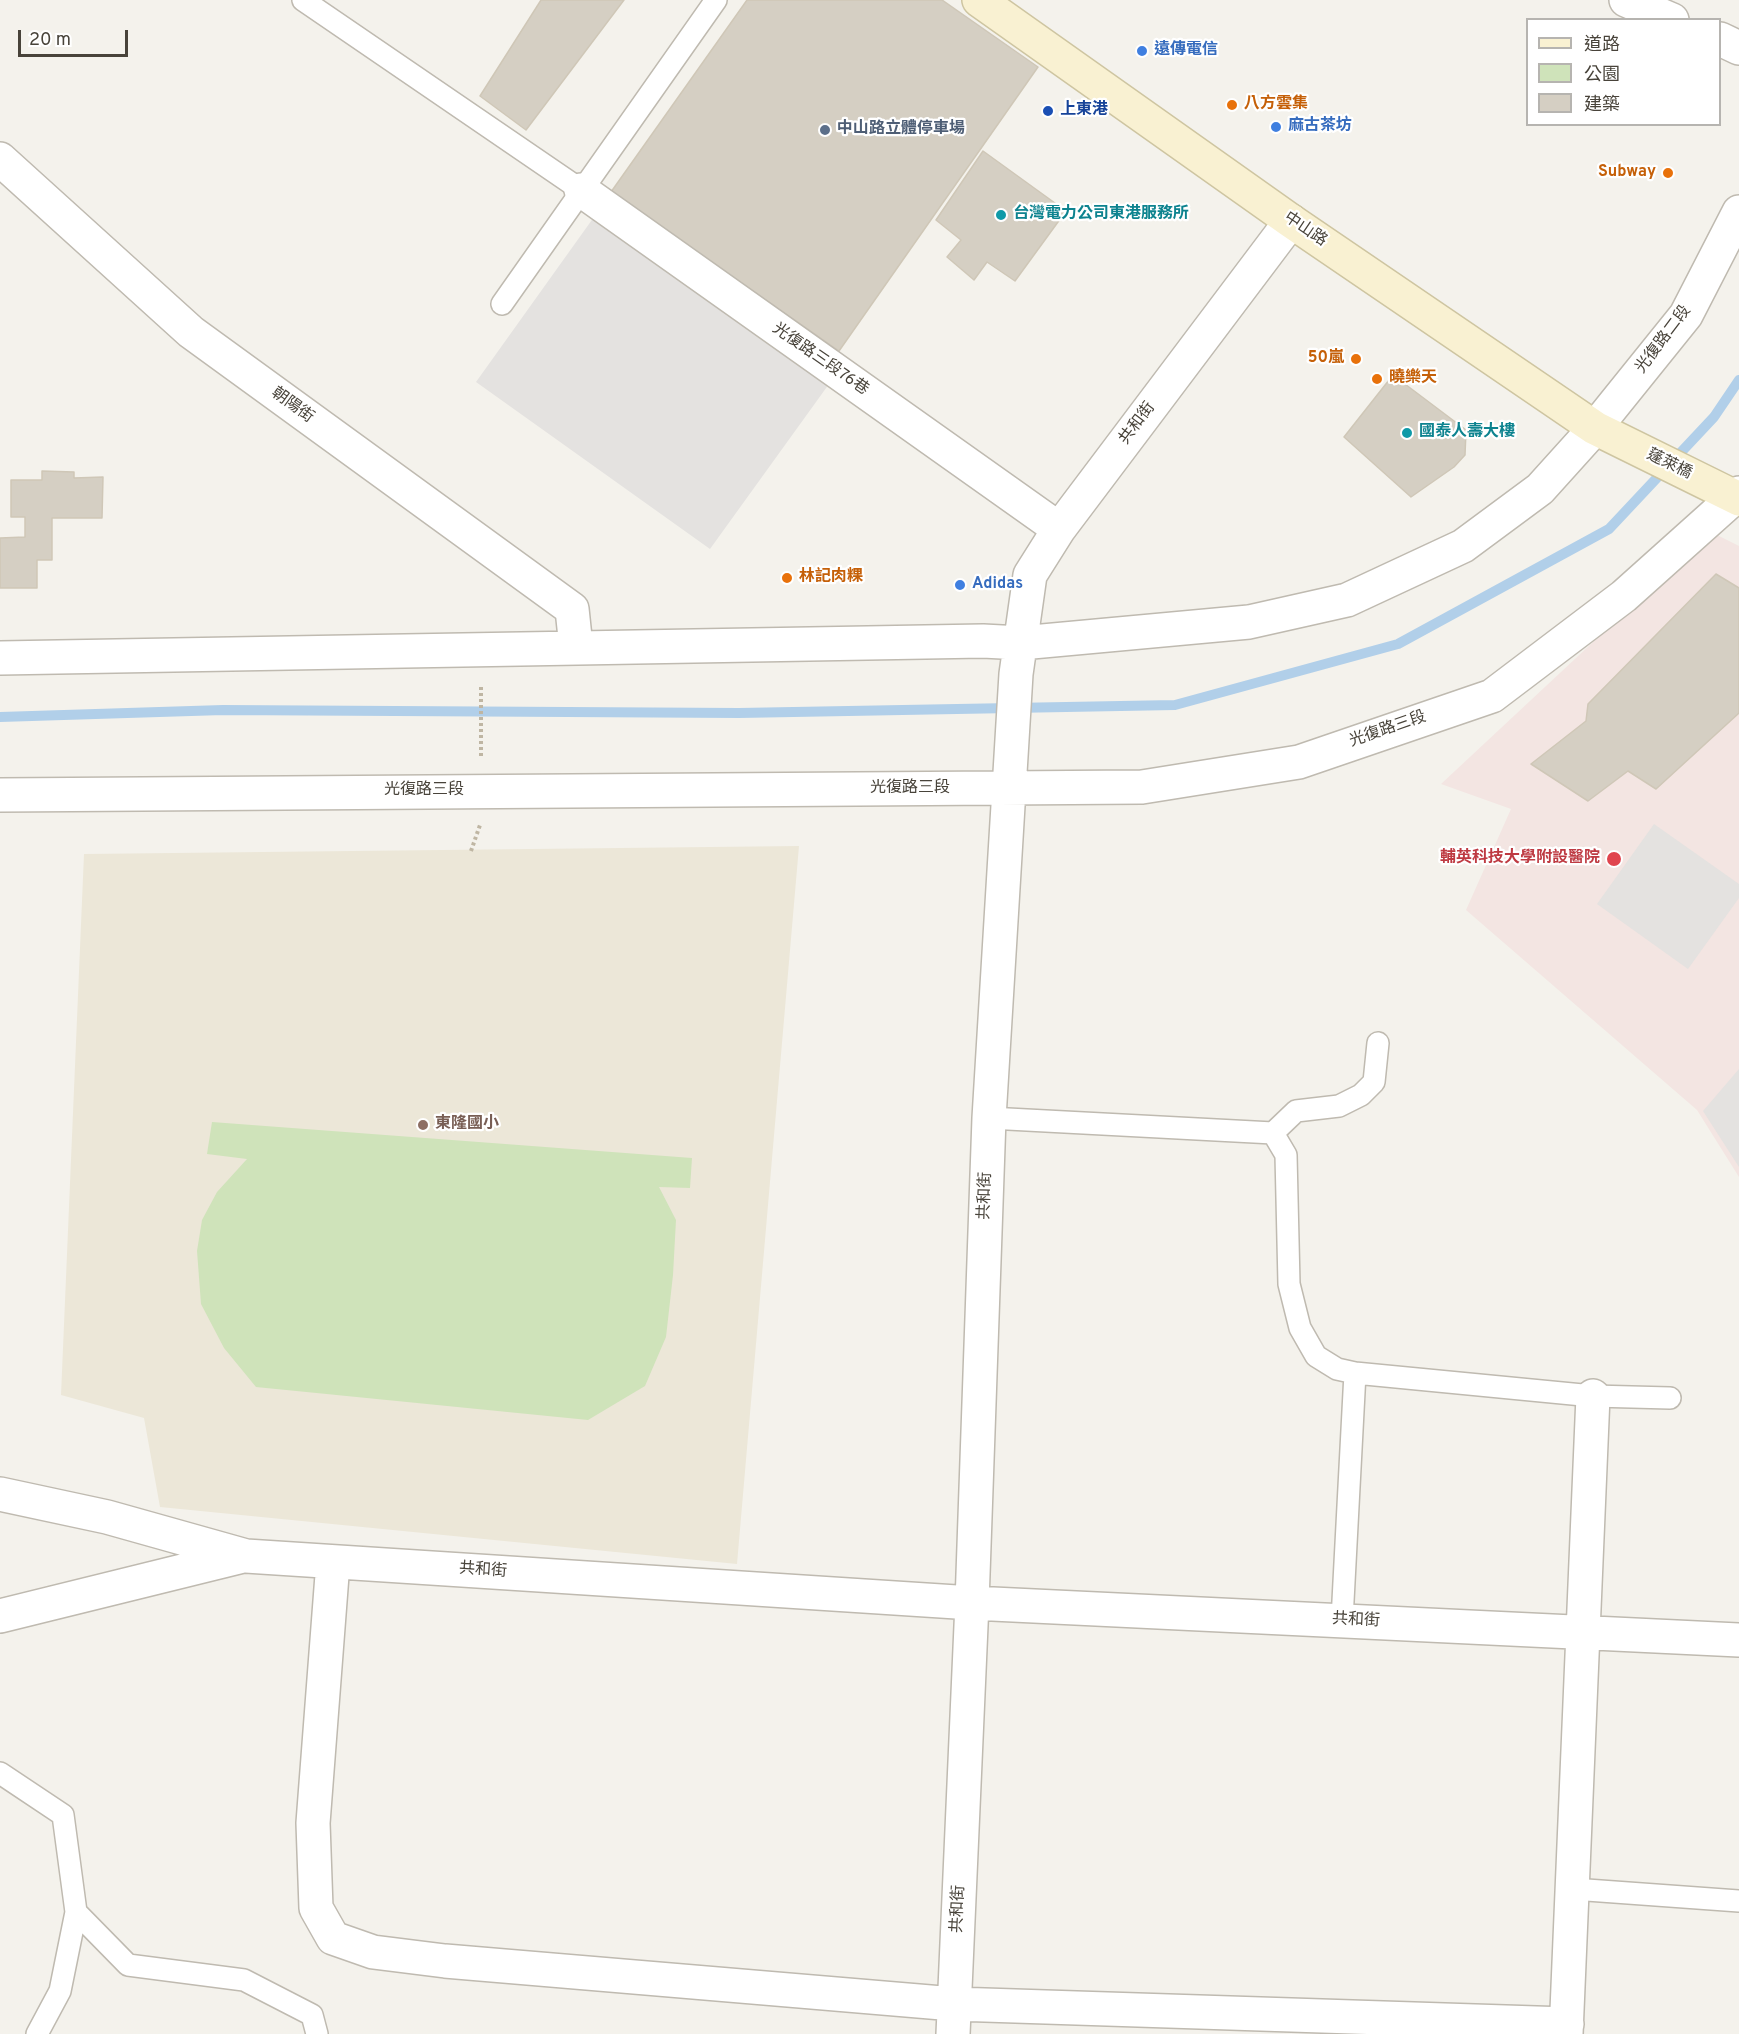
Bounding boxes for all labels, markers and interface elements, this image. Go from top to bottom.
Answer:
scale bar [21,18,130,56]
legend [1526,18,1721,126]
text: 20 m [29,29,71,52]
text: 道路 [1584,34,1620,57]
place label: 遠傳電信 [1154,41,1218,61]
marker: 遠傳電信 [1135,44,1149,58]
text: 公園 [1584,64,1620,87]
text: 建築 [1584,94,1620,117]
place label: 八方雲集 [1244,95,1308,115]
marker: 八方雲集 [1225,98,1239,112]
place label: 上東港 [1060,101,1108,121]
marker: 上東港 [1041,104,1055,118]
place label: 麻古茶坊 [1288,117,1352,137]
place label: 中山路立體停車場 [837,120,965,140]
marker: 麻古茶坊 [1269,120,1283,134]
marker: 中山路立體停車場 [818,123,832,137]
place label: Subway [1598,163,1656,183]
marker: Subway [1661,166,1675,180]
place label: 台灣電力公司東港服務所 [1013,205,1189,225]
marker: 台灣電力公司東港服務所 [994,208,1008,222]
street label: 中山路 [1280,209,1330,251]
street label: 光復路二段 [1632,302,1696,378]
street label: 光復路三段76巷 [768,320,872,400]
place label: 50嵐 [1308,349,1344,369]
marker: 50嵐 [1349,352,1363,366]
place label: 曉樂天 [1389,369,1437,389]
marker: 曉樂天 [1370,372,1384,386]
street label: 朝陽街 [267,384,317,428]
street label: 共和街 [1116,399,1160,449]
place label: 國泰人壽大樓 [1419,423,1515,443]
marker: 國泰人壽大樓 [1400,426,1414,440]
street label: 蓬萊橋 [1643,446,1695,484]
place label: 林記肉粿 [799,568,863,588]
marker: 林記肉粿 [780,571,794,585]
place label: Adidas [972,575,1023,595]
marker: Adidas [953,578,967,592]
street label: 光復路三段 [1347,708,1429,752]
street label: 光復路三段 [870,779,950,799]
street label: 光復路三段 [384,781,464,801]
place label: 輔英科技大學附設醫院 [1440,849,1600,869]
marker: 輔英科技大學附設醫院 [1605,850,1623,868]
place label: 東隆國小 [435,1115,499,1135]
marker: 東隆國小 [416,1118,430,1132]
street label: 共和街 [976,1172,996,1220]
street label: 共和街 [458,1560,508,1582]
street label: 共和街 [1332,1610,1380,1632]
street label: 共和街 [948,1885,970,1933]

